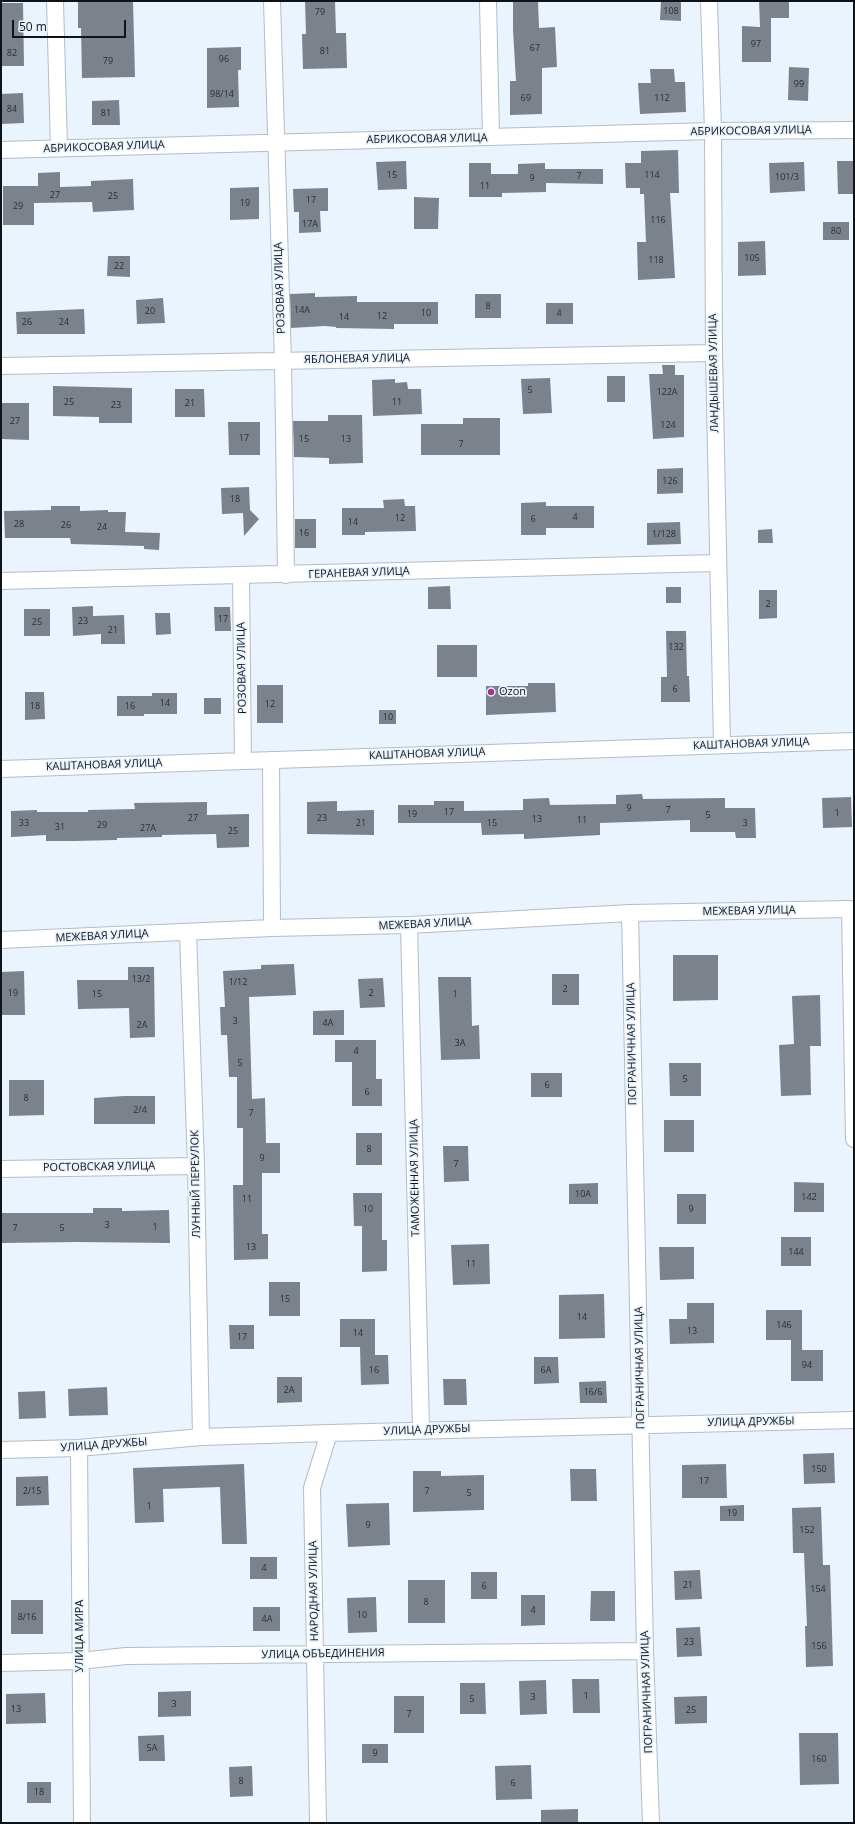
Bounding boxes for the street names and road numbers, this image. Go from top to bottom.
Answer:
street label: АБРИКОСОВАЯ УЛИЦА [690,123,812,139]
street label: АБРИКОСОВАЯ УЛИЦА [366,131,488,147]
street label: АБРИКОСОВАЯ УЛИЦА [43,138,165,156]
street label: РОЗОВАЯ УЛИЦА [272,242,288,334]
street label: ЛАНДЫШЕВАЯ УЛИЦА [706,313,722,433]
street label: ЯБЛОНЕВАЯ УЛИЦА [304,351,410,367]
street label: ГЕРАНЕВАЯ УЛИЦА [308,565,410,581]
street label: РОЗОВАЯ УЛИЦА [235,622,249,714]
street label: КАШТАНОВАЯ УЛИЦА [693,735,809,753]
street label: КАШТАНОВАЯ УЛИЦА [369,745,485,763]
street label: КАШТАНОВАЯ УЛИЦА [46,756,162,774]
street label: МЕЖЕВАЯ УЛИЦА [702,904,796,918]
street label: МЕЖЕВАЯ УЛИЦА [378,915,472,933]
street label: МЕЖЕВАЯ УЛИЦА [55,927,149,945]
street label: ПОГРАНИЧНАЯ УЛИЦА [624,983,640,1105]
street label: ТАМОЖЕННАЯ УЛИЦА [407,1119,423,1237]
street label: ЛУННЫЙ ПЕРЕУЛОК [188,1130,204,1238]
street label: РОСТОВСКАЯ УЛИЦА [43,1159,155,1175]
street label: ПОГРАНИЧНАЯ УЛИЦА [632,1307,648,1429]
street label: УЛИЦА ДРУЖБЫ [707,1415,795,1429]
street label: УЛИЦА ДРУЖБЫ [383,1422,471,1438]
street label: УЛИЦА ДРУЖБЫ [60,1435,148,1455]
street label: НАРОДНАЯ УЛИЦА [307,1541,321,1641]
street label: УЛИЦА МИРА [73,1600,87,1672]
street label: ПОГРАНИЧНАЯ УЛИЦА [638,1630,656,1754]
street label: УЛИЦА ОБЪЕДИНЕНИЯ [261,1646,385,1662]

